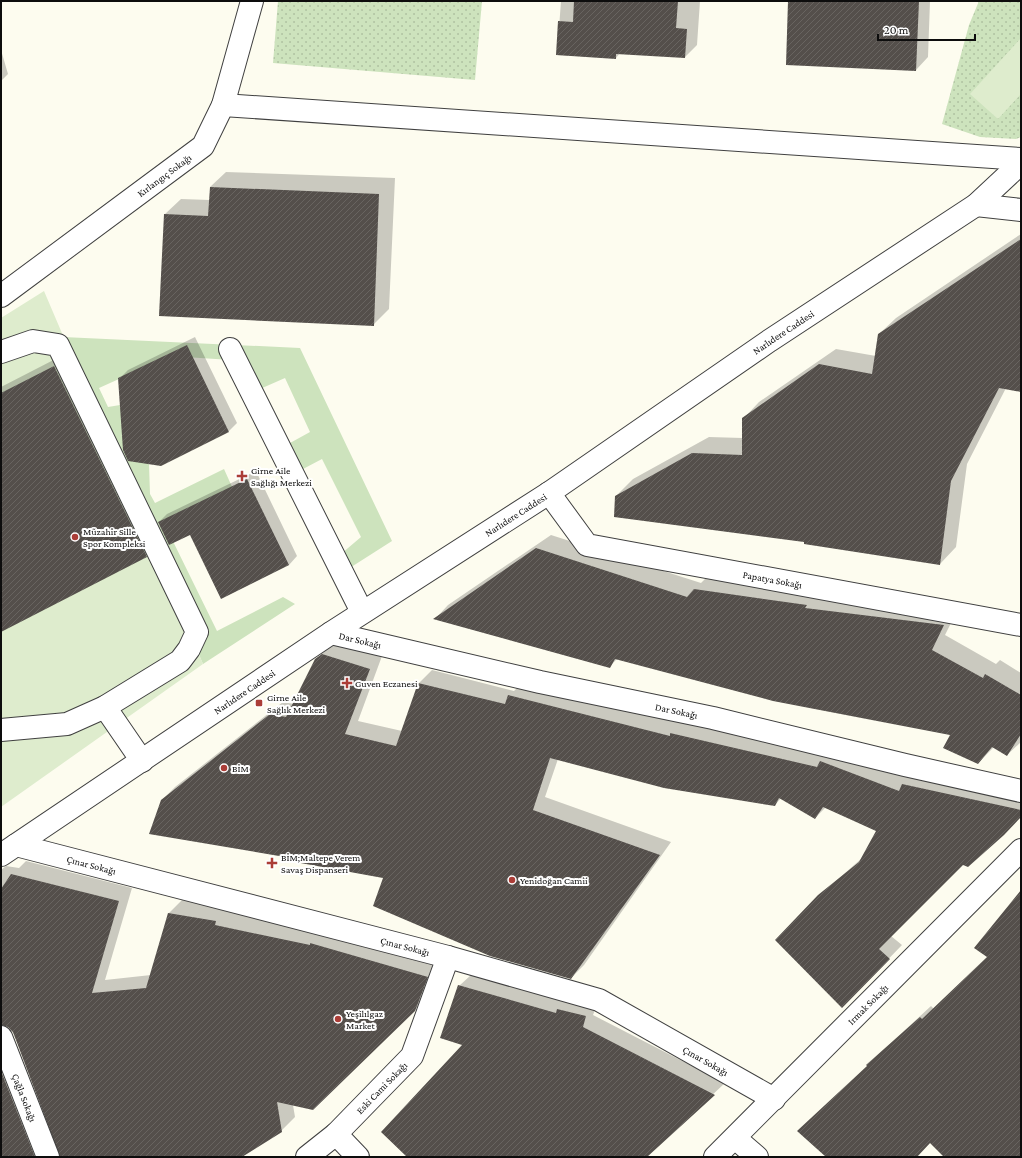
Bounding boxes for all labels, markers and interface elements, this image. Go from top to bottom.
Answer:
scale bar [878,16,975,42]
text: 20 m [884,23,909,37]
street label: Kırlangıç Sokağı [135,151,193,199]
street label: Narlıdere Caddesi [750,307,816,356]
place label: Girne Aile Sağlığı Merkezi [251,465,312,488]
marker: Girne Aile Sağlığı Merkezi [236,470,248,482]
street label: Narlıdere Caddesi [483,490,549,538]
place label: Müzahir Sille Spor Kompleksi [83,526,146,549]
marker: Müzahir Sille Spor Kompleksi [70,532,80,542]
street label: Papatya Sokağı [742,568,803,590]
street label: Dar Sokağı [338,630,383,650]
street label: Narlıdere Caddesi [211,667,277,716]
marker: Guven Eczanesi [342,678,352,688]
place label: Guven Eczanesi [355,678,418,689]
place label: Girne Aile Sağlık Merkezi [267,692,326,715]
marker: Girne Aile Sağlık Merkezi [254,698,264,708]
street label: Dar Sokağı [654,701,699,720]
marker: BİM [219,763,229,773]
place label: BİM [232,763,249,774]
place label: BİM;Maltepe Verem Savaş Dispanseri [281,852,360,875]
street label: Çınar Sokağı [66,853,118,876]
marker: BİM;Maltepe Verem Savaş Dispanseri [266,857,278,869]
marker: Yenidoğan Camii [507,875,517,885]
place label: Yenidoğan Camii [520,875,588,886]
street label: Çınar Sokağı [379,934,431,958]
street label: Irmak Sokağı [845,981,890,1026]
place label: Yeşilılgaz Market [346,1008,383,1031]
marker: Yeşilılgaz Market [333,1014,343,1024]
street label: Çınar Sokağı [681,1043,731,1078]
street label: Eski Cami Sokağı [354,1059,409,1116]
street label: Çağla Sokağı [10,1072,39,1124]

